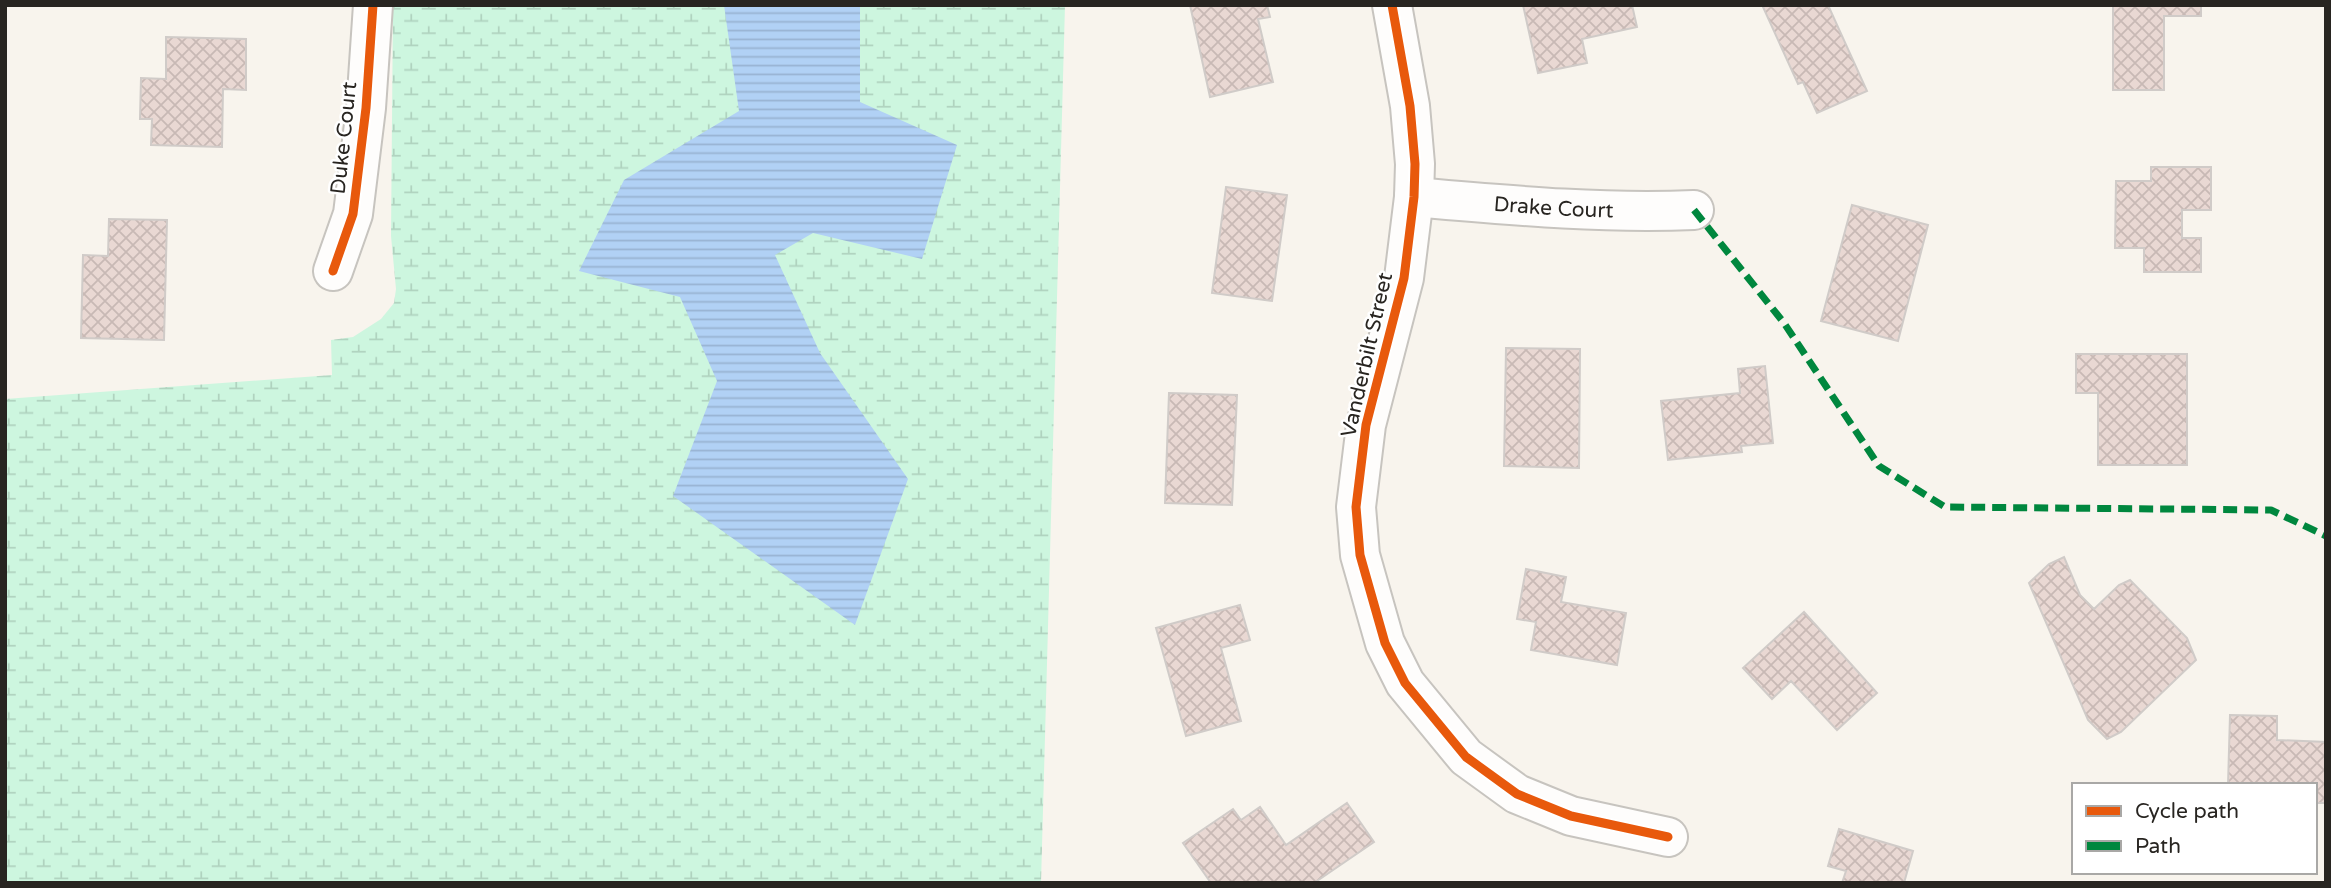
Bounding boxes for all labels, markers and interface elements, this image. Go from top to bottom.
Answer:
street label: Duke Court [326,81,362,195]
street label: Drake Court [1493,191,1614,223]
street label: Vanderbilt Street [1336,270,1398,440]
legend [2072,783,2317,874]
text: Cycle path [2135,799,2239,824]
text: Path [2135,834,2181,859]

